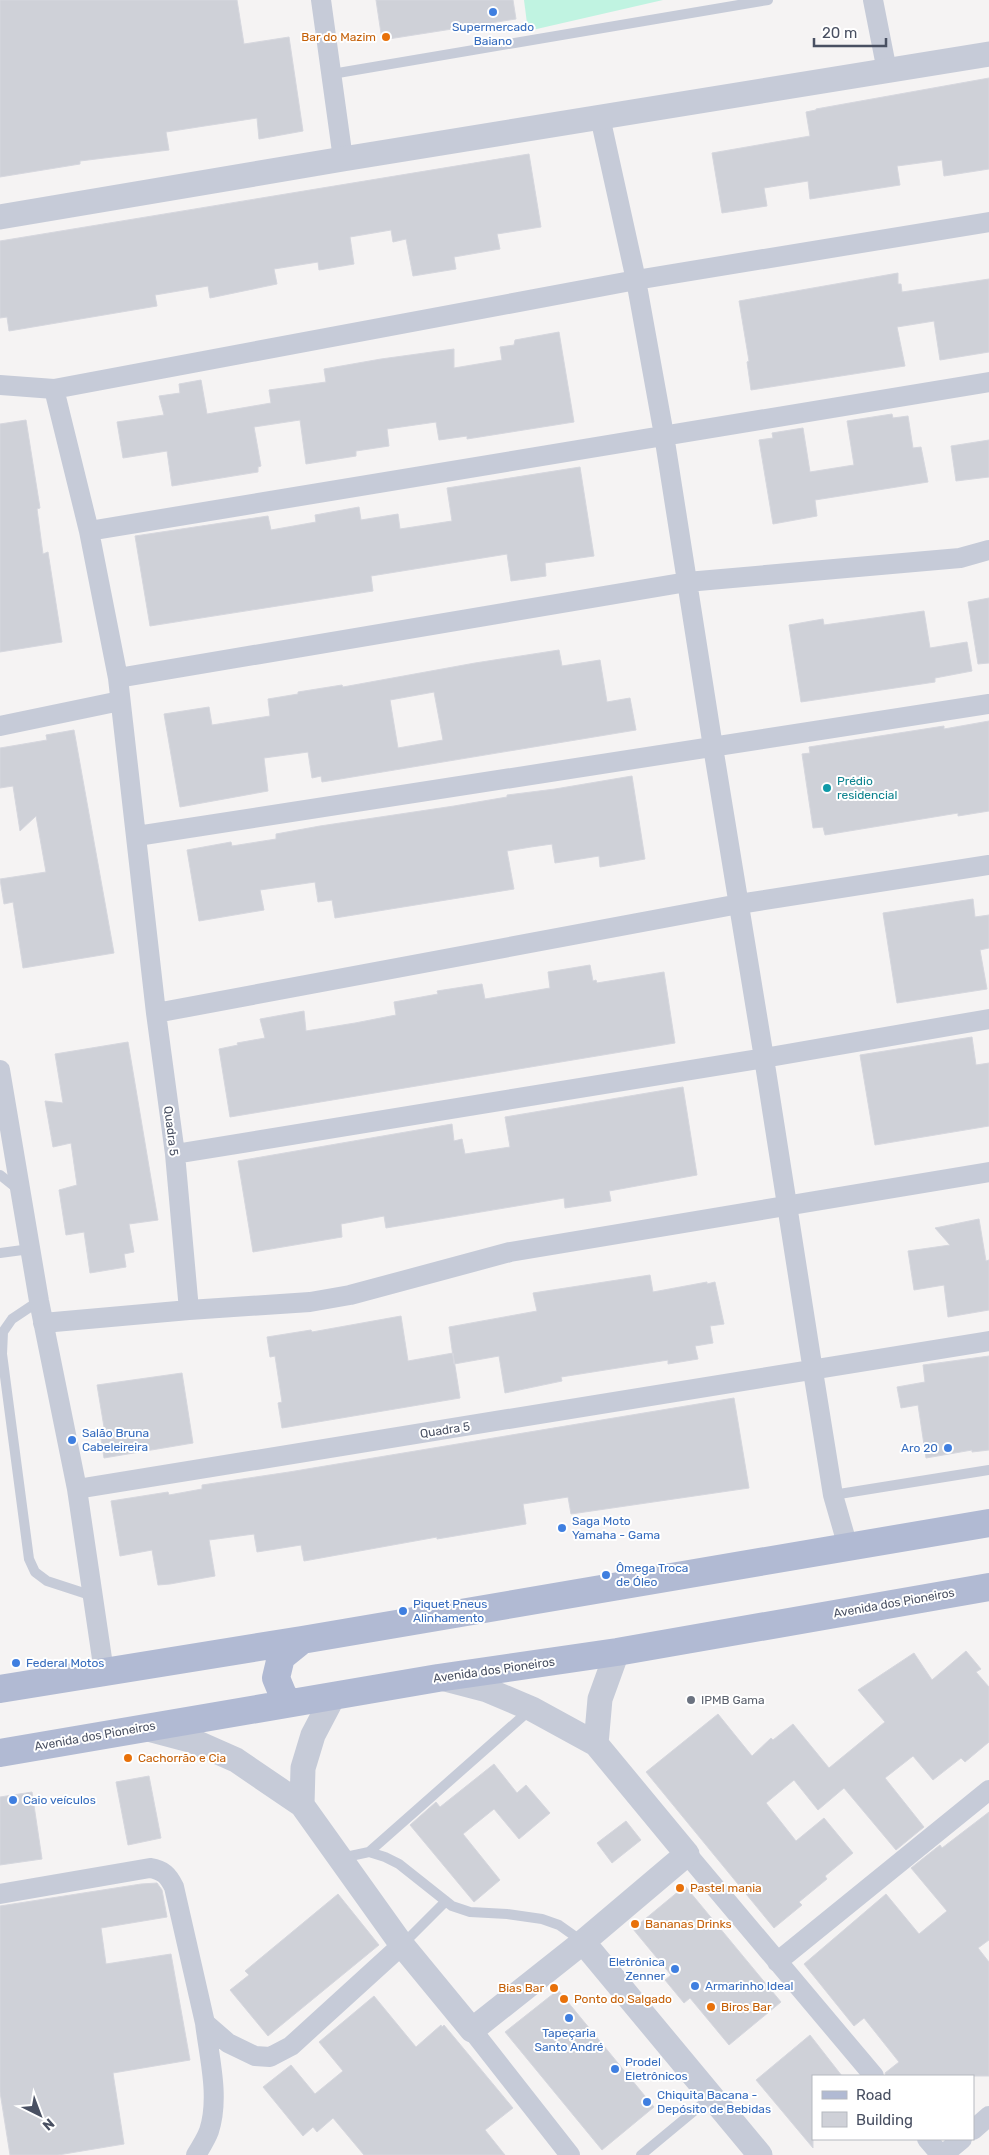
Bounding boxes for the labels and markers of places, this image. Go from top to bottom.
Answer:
marker: Supermercado Baiano [487,6,499,18]
place label: Supermercado Baiano [452,20,534,48]
place label: Bar do Mazim [301,30,376,44]
marker: Bar do Mazim [380,31,392,43]
place label: Prédio residencial [837,774,897,802]
marker: Prédio residencial [821,782,833,794]
place label: Salão Bruna Cabeleireira [82,1426,149,1454]
marker: Salão Bruna Cabeleireira [66,1434,78,1446]
place label: Aro 20 [901,1441,938,1455]
marker: Aro 20 [942,1442,954,1454]
place label: Saga Moto Yamaha - Gama [572,1514,660,1542]
marker: Saga Moto Yamaha - Gama [556,1522,568,1534]
place label: Ômega Troca de Óleo [616,1561,689,1589]
marker: Ômega Troca de Óleo [600,1569,612,1581]
place label: Piquet Pneus Alinhamento [413,1597,487,1625]
marker: Piquet Pneus Alinhamento [397,1605,409,1617]
place label: Federal Motos [26,1656,104,1670]
marker: Federal Motos [10,1657,22,1669]
place label: IPMB Gama [701,1693,765,1707]
marker: IPMB Gama [685,1694,697,1706]
place label: Cachorrão e Cia [138,1751,226,1765]
marker: Cachorrão e Cia [122,1752,134,1764]
place label: Caio veículos [23,1793,96,1807]
marker: Caio veículos [7,1794,19,1806]
place label: Pastel mania [690,1881,762,1895]
marker: Pastel mania [674,1882,686,1894]
place label: Bananas Drinks [645,1917,732,1931]
marker: Bananas Drinks [629,1918,641,1930]
place label: Eletrônica Zenner [609,1955,665,1983]
marker: Eletrônica Zenner [669,1963,681,1975]
place label: Armarinho Ideal [705,1979,794,1993]
marker: Armarinho Ideal [689,1980,701,1992]
place label: Bias Bar [498,1981,544,1995]
marker: Bias Bar [548,1982,560,1994]
place label: Ponto do Salgado [574,1992,672,2006]
marker: Ponto do Salgado [558,1993,570,2005]
place label: Biros Bar [721,2000,772,2014]
marker: Biros Bar [705,2001,717,2013]
marker: Tapeçaria Santo André [563,2012,575,2024]
place label: Tapeçaria Santo André [534,2026,604,2054]
place label: Prodel Eletrônicos [625,2055,688,2083]
marker: Prodel Eletrônicos [609,2063,621,2075]
place label: Chiquita Bacana - Depósito de Bebidas [657,2088,771,2116]
marker: Chiquita Bacana - Depósito de Bebidas [641,2096,653,2108]

